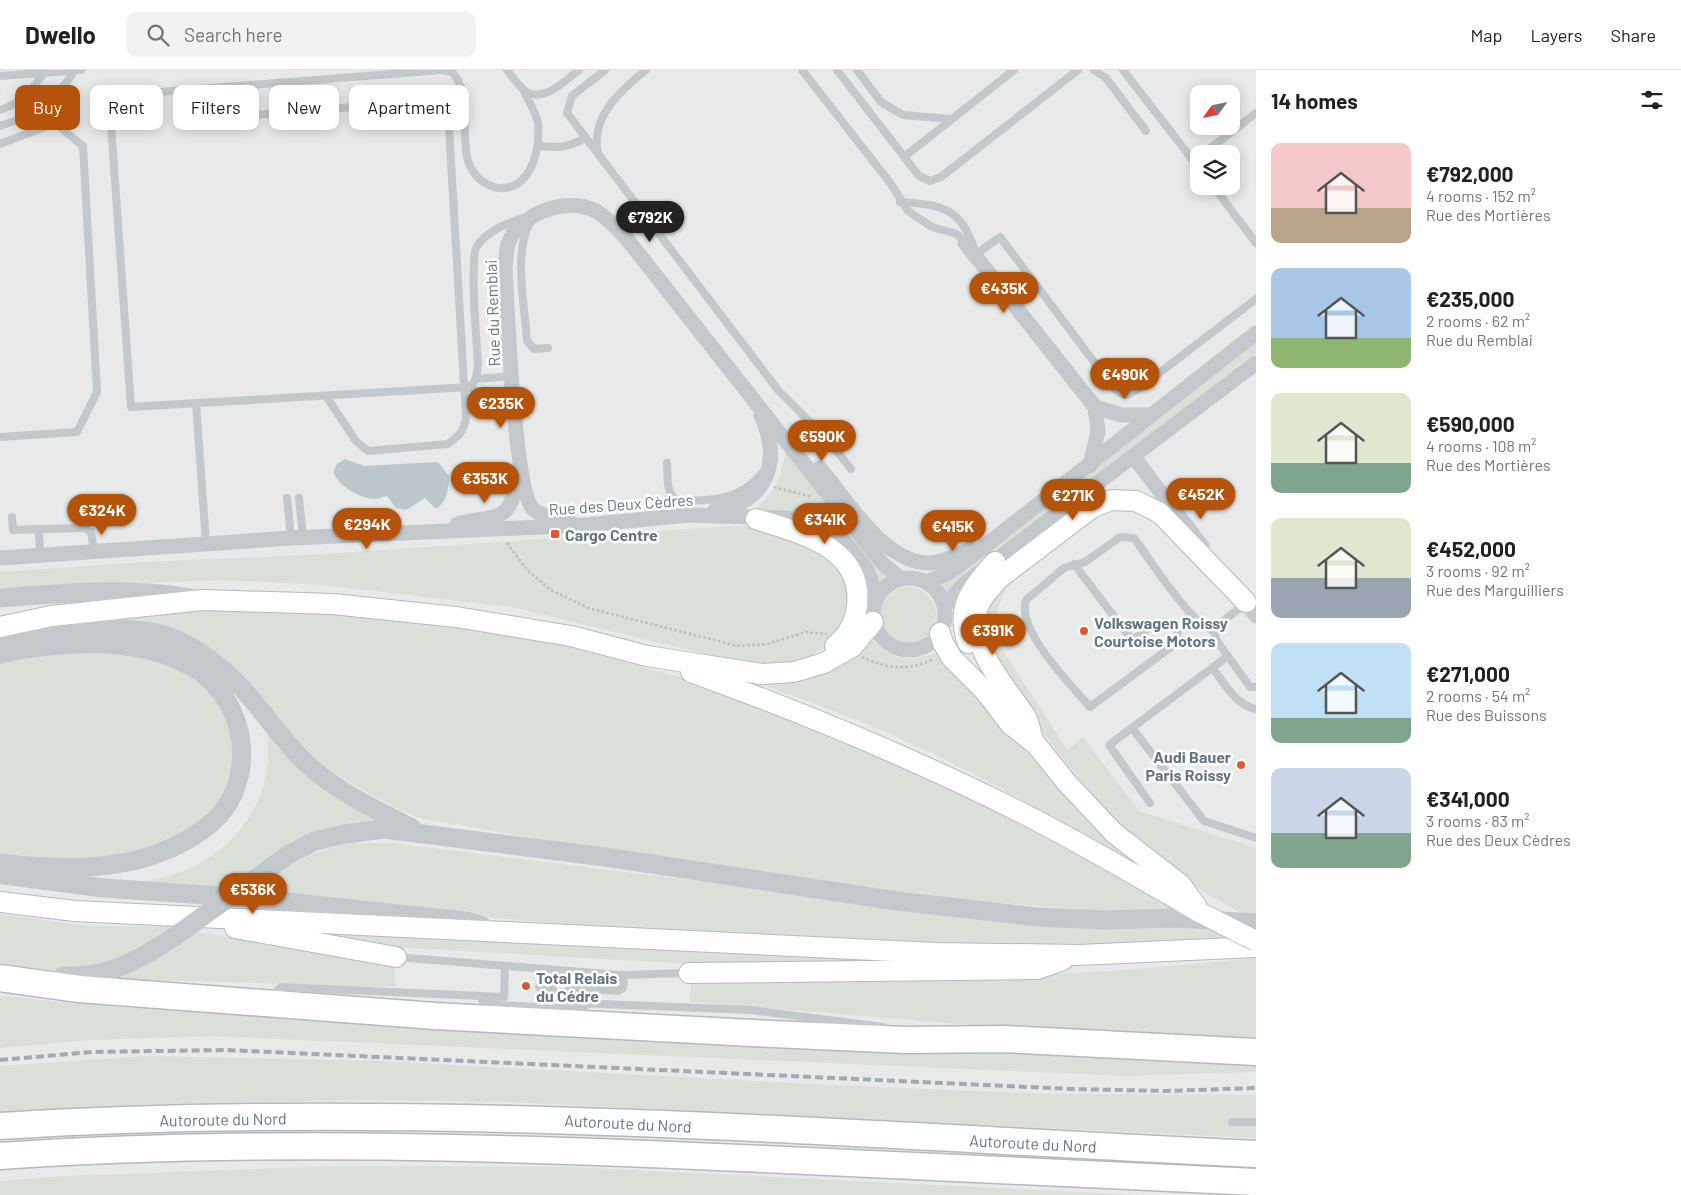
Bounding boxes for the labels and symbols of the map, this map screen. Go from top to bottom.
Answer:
north arrow [1190,85,1240,135]
pin: €792K [615,200,685,243]
street label: Rue du Remblai [481,259,503,367]
pin: €435K [969,272,1039,314]
pin: €490K [1090,358,1160,400]
pin: €235K [466,386,536,429]
pin: €590K [787,420,857,462]
pin: €353K [450,462,520,504]
pin: €271K [1038,478,1108,521]
pin: €452K [1166,478,1236,520]
street label: Rue des Deux Cèdres [548,489,694,519]
pin: €324K [67,494,137,536]
pin: €341K [790,502,860,545]
pin: €294K [332,508,402,550]
pin: €415K [918,510,988,552]
place label: Cargo Centre [565,525,658,544]
marker: Cargo Centre [549,528,561,540]
place label: Volkswagen Roissy Courtoise Motors [1094,613,1228,650]
pin: €391K [958,614,1028,656]
marker: Volkswagen Roissy Courtoise Motors [1078,625,1090,637]
place label: Audi Bauer Paris Roissy [1146,747,1231,784]
marker: Audi Bauer Paris Roissy [1235,759,1247,771]
pin: €536K [218,872,288,915]
place label: Total Relais du Cédre [536,968,617,1005]
marker: Total Relais du Cédre [520,980,532,992]
street label: Autoroute du Nord [159,1108,287,1130]
street label: Autoroute du Nord [564,1110,692,1136]
street label: Autoroute du Nord [969,1130,1097,1156]

